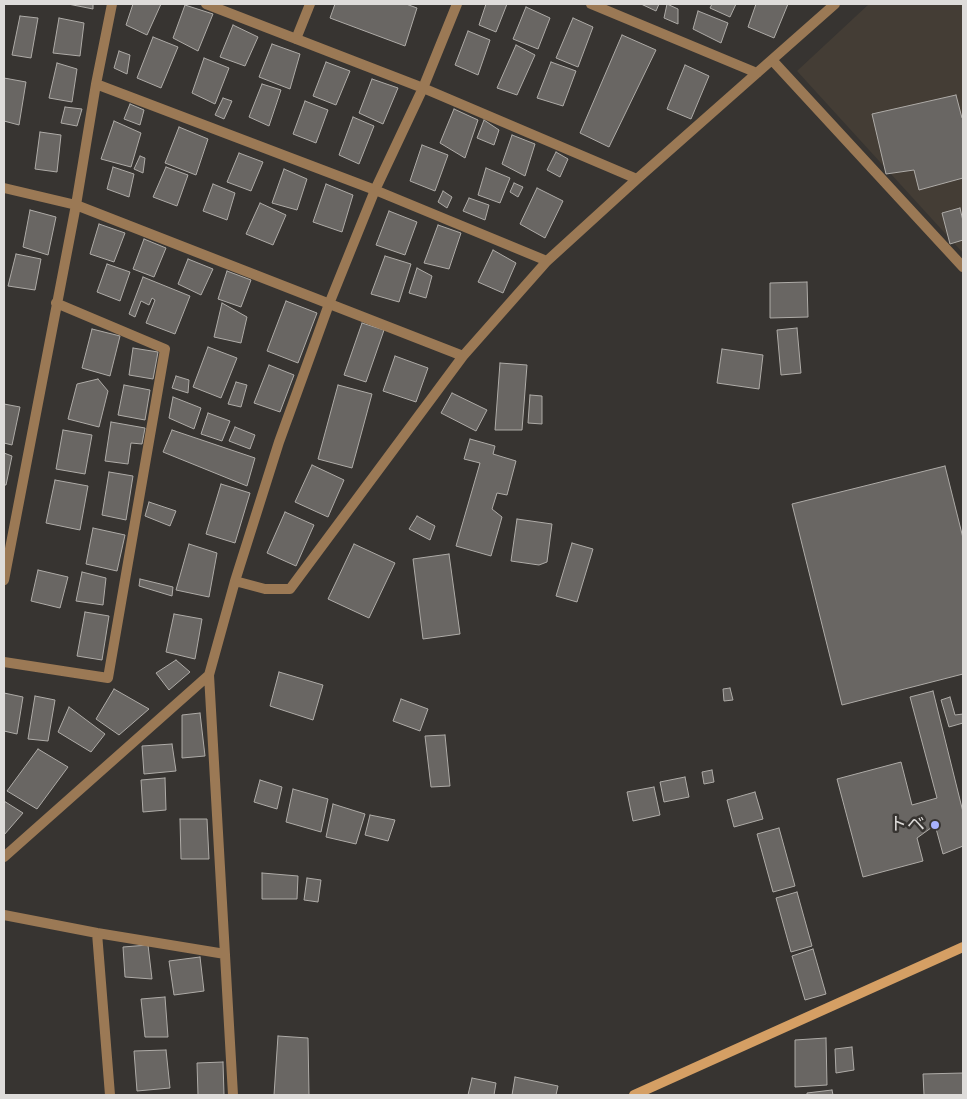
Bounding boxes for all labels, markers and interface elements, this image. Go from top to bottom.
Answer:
place label: トベ [889,814,925,836]
marker: トベ [929,819,941,831]

